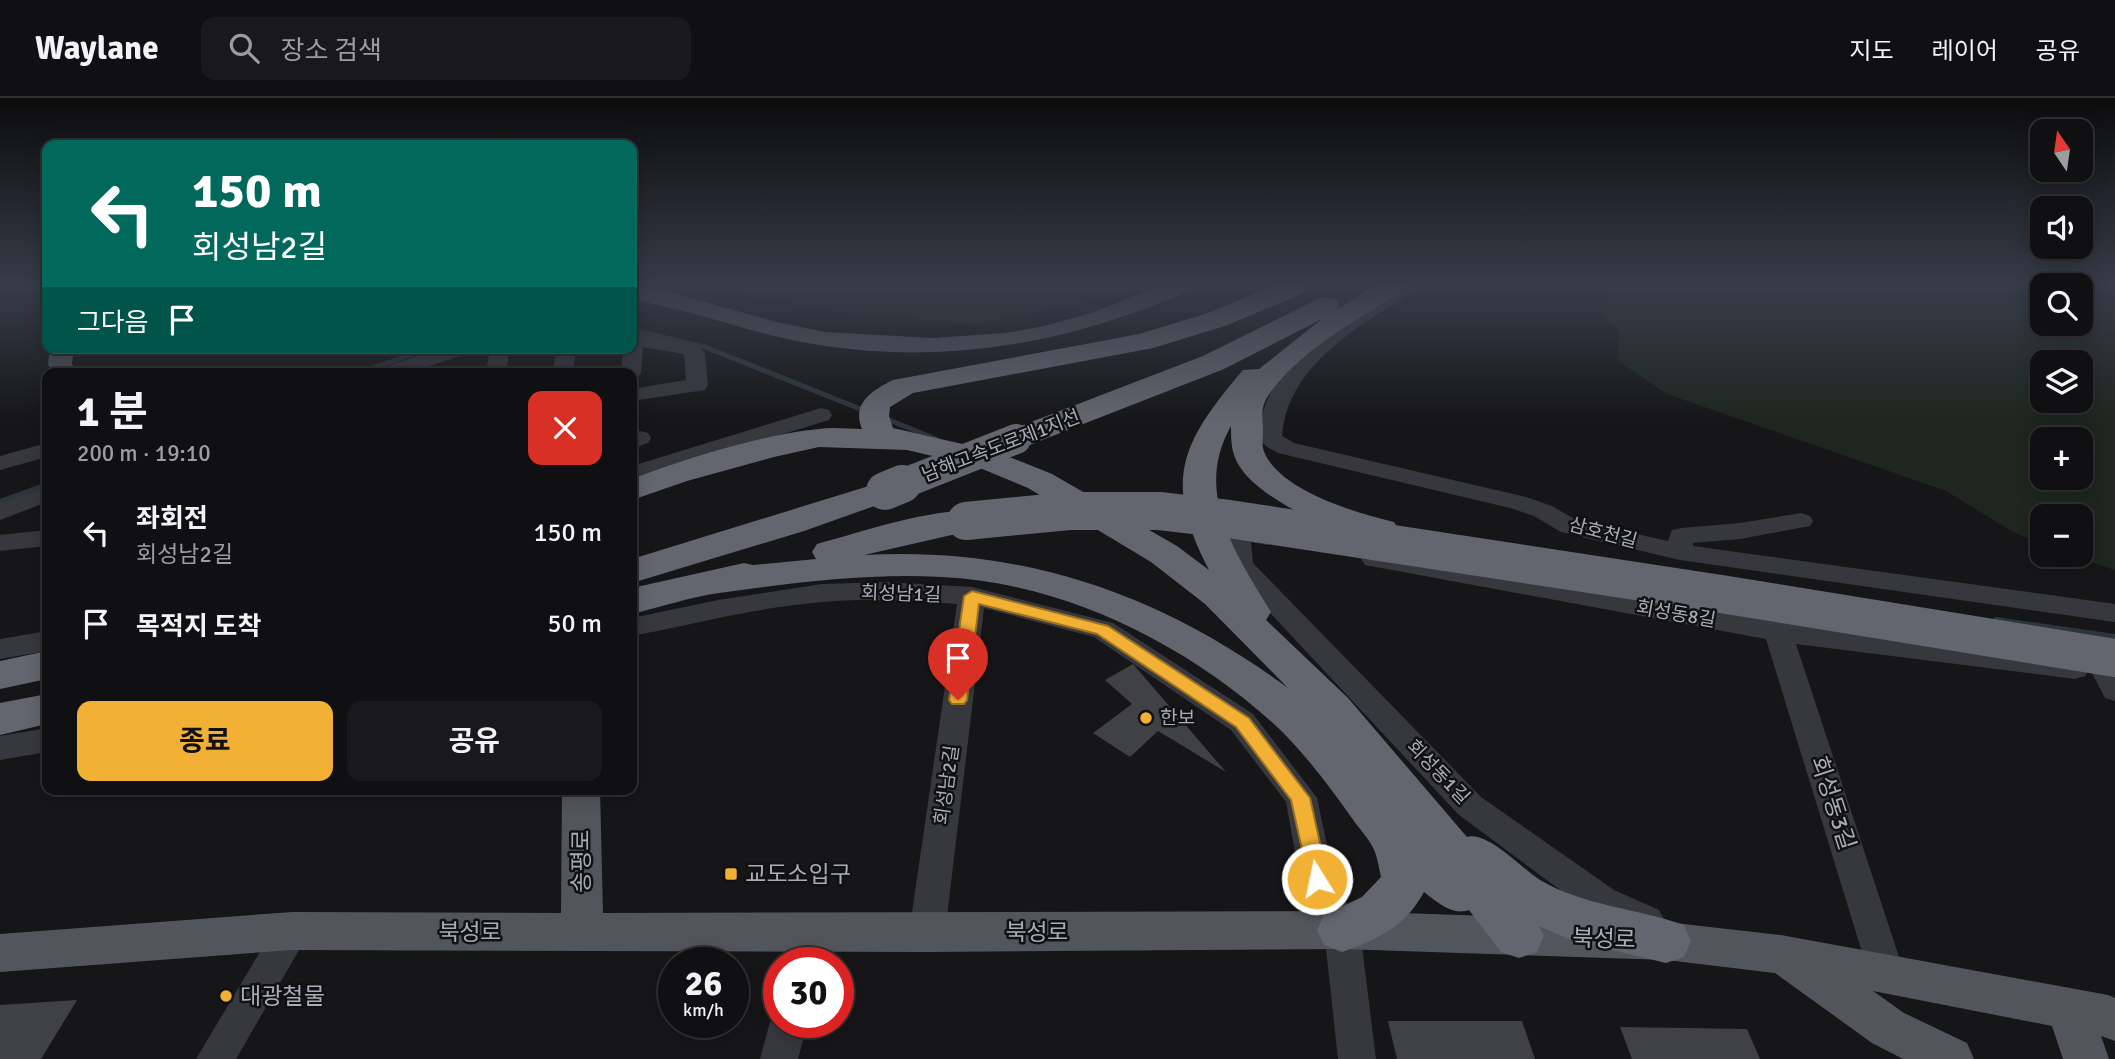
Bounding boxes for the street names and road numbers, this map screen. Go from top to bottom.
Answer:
street label: 남해고속도로제1지선 [918,405,1084,487]
street label: 삼호천길 [1566,512,1640,554]
street label: 회성남1길 [861,581,941,607]
street label: 회성동8길 [1634,595,1718,633]
street label: 회성동1길 [1402,735,1474,809]
street label: 회성남2길 [930,744,964,826]
street label: 회성동3길 [1804,752,1862,854]
street label: 송평로 [567,829,596,893]
street label: 북성로 [438,918,502,947]
street label: 북성로 [1005,918,1069,947]
street label: 북성로 [1572,923,1636,955]

